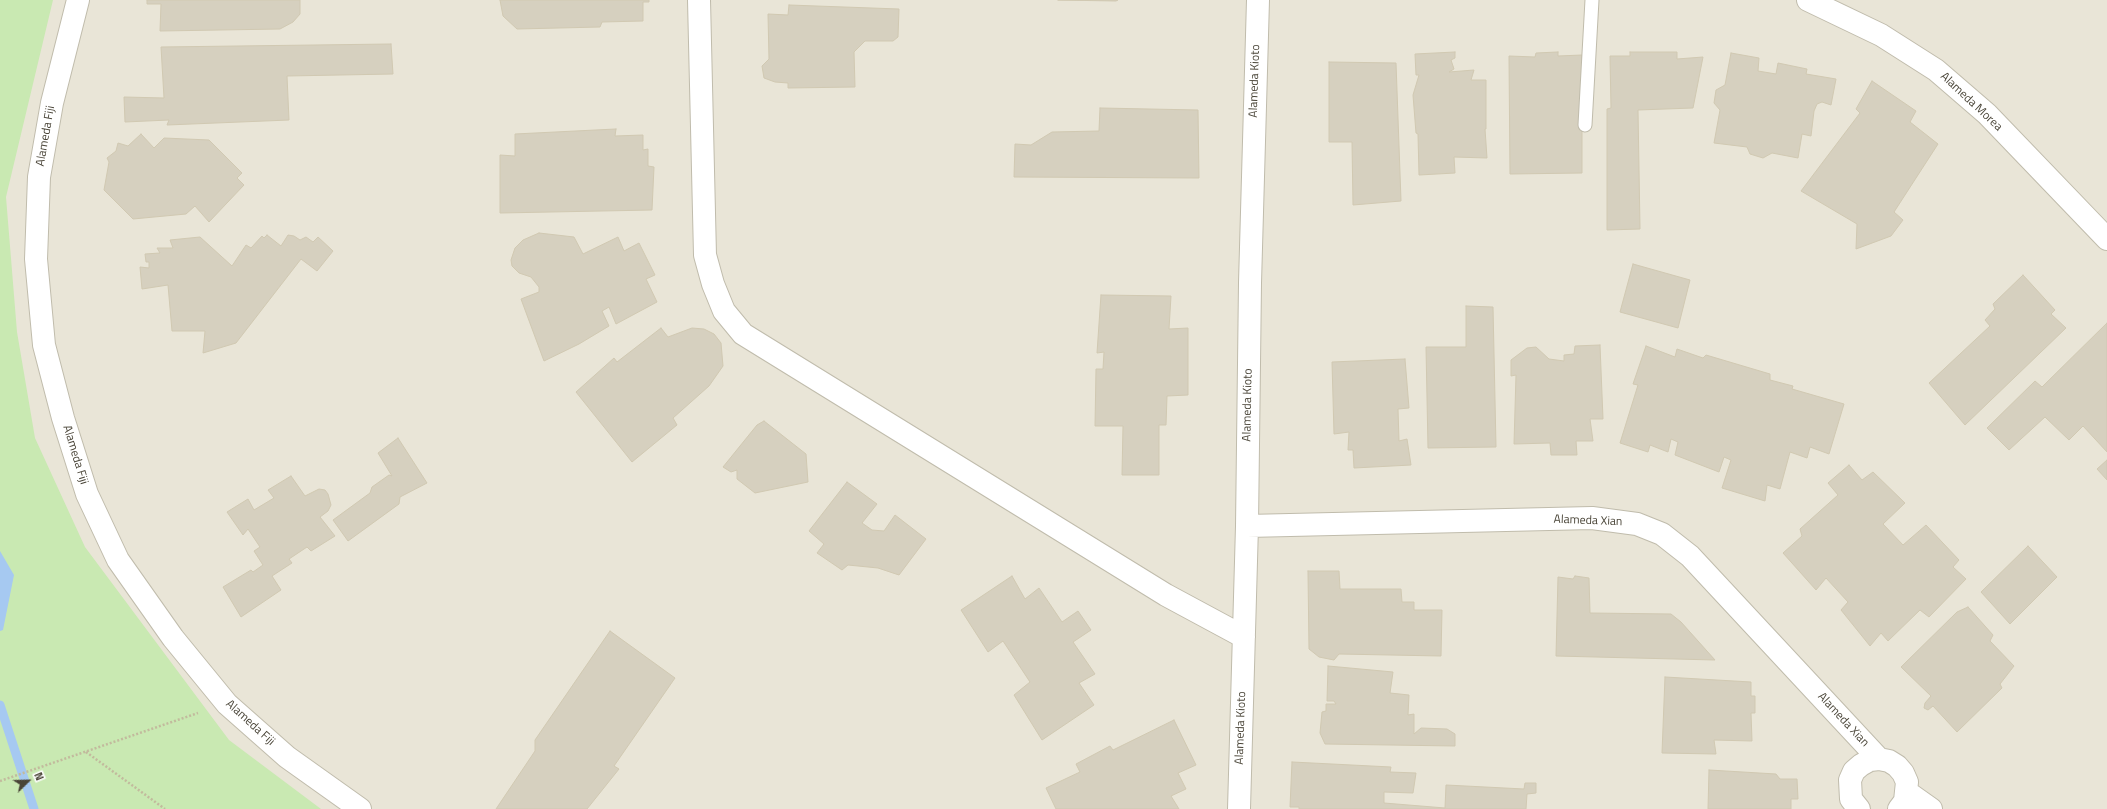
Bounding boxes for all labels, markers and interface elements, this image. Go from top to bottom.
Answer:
street label: Alameda Kioto [1247,44,1263,118]
street label: Alameda Morea [1937,70,2005,134]
street label: Alameda Fiji [34,105,58,167]
street label: Alameda Kioto [1240,368,1256,442]
street label: Alameda Fiji [59,424,91,486]
street label: Alameda Xian [1553,513,1623,529]
street label: Alameda Xian [1814,690,1872,750]
street label: Alameda Kioto [1233,691,1249,765]
street label: Alameda Fiji [222,697,278,749]
north arrow [8,761,48,801]
text: N [30,770,48,783]

